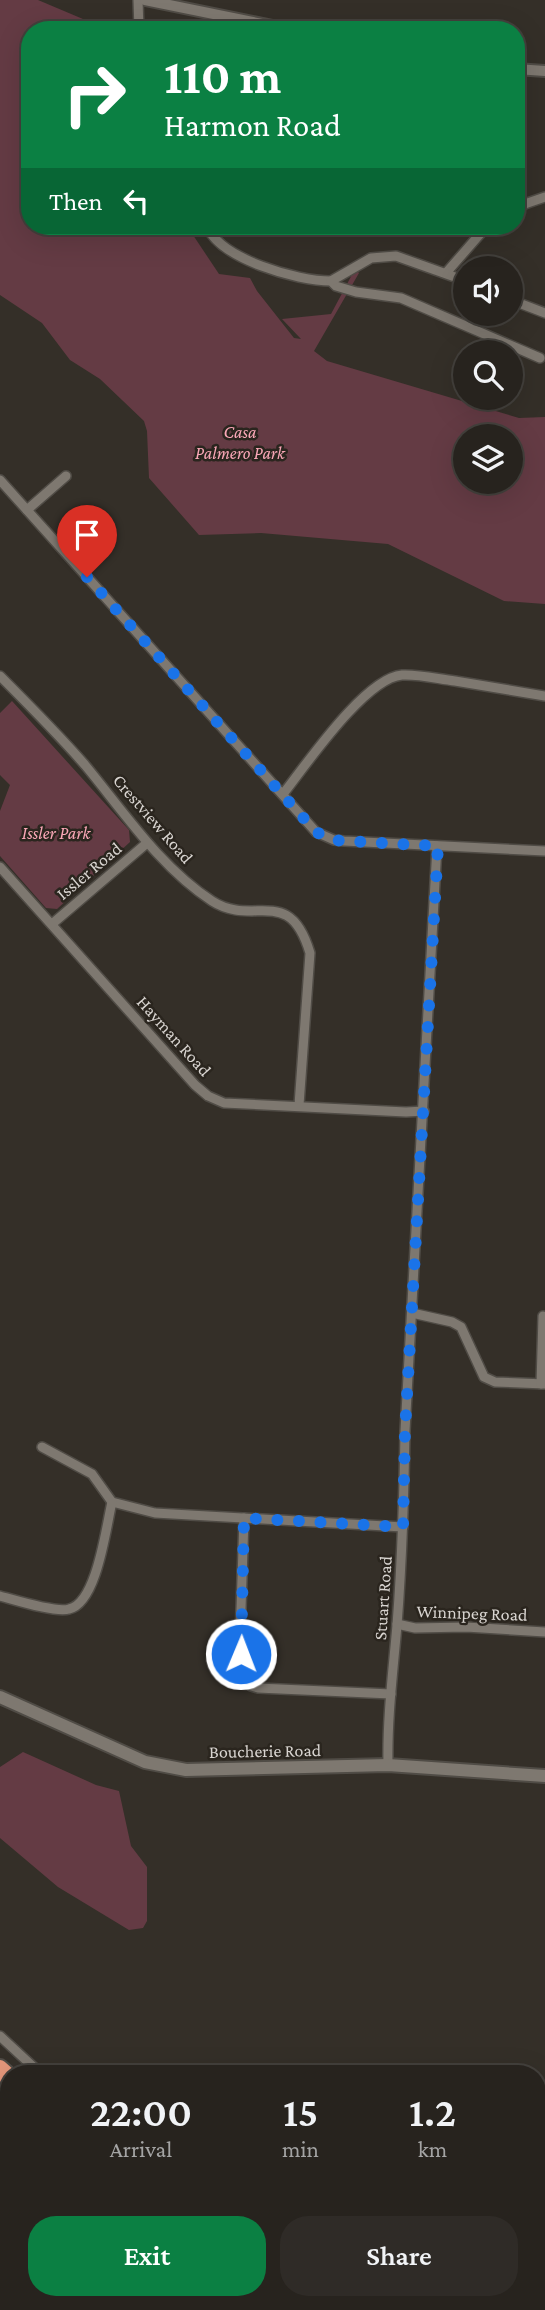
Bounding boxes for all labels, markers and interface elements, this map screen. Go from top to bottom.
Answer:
icon: right [49,49,140,140]
text: 110 m [164,49,281,104]
text: Harmon Road [164,107,341,143]
icon: left [117,182,155,220]
text: Then [49,187,103,216]
map controls [453,256,523,494]
button: sound [453,256,523,326]
button: search [453,340,523,410]
park label: Casa Palmero Park [195,422,286,463]
button: layers [453,424,523,494]
pin [57,505,117,577]
icon: arrive [68,516,106,554]
street label: Crestview Road [109,770,197,868]
park label: Issler Park [22,823,91,843]
street label: Issler Road [53,838,126,904]
street label: Hayman Road [133,992,215,1081]
street label: Stuart Road [370,1555,396,1641]
street label: Winnipeg Road [416,1601,528,1625]
position arrow [204,1617,278,1691]
street label: Boucherie Road [209,1740,322,1762]
text: 22:00 [90,2088,192,2135]
text: 15 [283,2088,318,2135]
text: 1.2 [409,2088,456,2135]
text: Arrival [110,2136,172,2162]
text: min [282,2136,319,2162]
text: km [418,2136,447,2162]
button: Exit [28,2216,266,2296]
button: Share [280,2216,518,2296]

